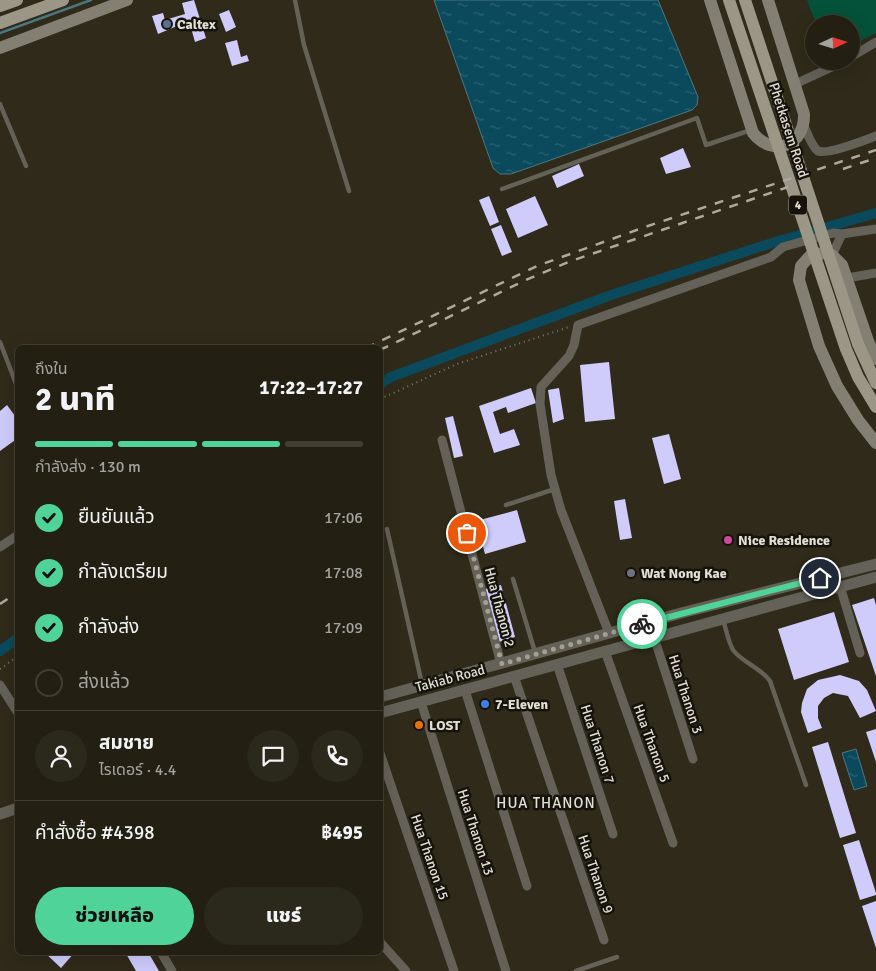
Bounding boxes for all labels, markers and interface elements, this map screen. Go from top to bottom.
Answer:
north arrow [805,15,860,70]
map controls [805,15,860,70]
place label: Caltex [177,16,216,33]
marker: Caltex [161,18,173,30]
street label: Phetkasem Road [765,80,812,180]
road number: 4 [789,196,807,214]
text: ถึงใน [35,359,68,379]
text: 17:22–17:27 [259,376,363,400]
text: 2 นาที [35,380,115,419]
text: กำลังส่ง · 130 m [35,457,141,477]
icon: check [35,504,63,532]
text: ยืนยันแล้ว [78,505,155,529]
text: 17:06 [324,508,363,528]
pin [446,512,488,554]
icon: bag [453,519,481,547]
place label: Nice Residence [738,532,830,549]
marker: Nice Residence [722,534,734,546]
pin [799,557,841,599]
icon: check [35,559,63,587]
text: กำลังเตรียม [78,560,168,584]
text: 17:08 [324,563,363,583]
icon: home [806,564,834,592]
street label: Hua Thanon 2 [481,565,518,649]
place label: Wat Nong Kae [641,565,727,582]
marker: Wat Nong Kae [625,567,637,579]
courier [617,599,667,649]
icon: bike [628,610,656,638]
icon: check [35,614,63,642]
text: กำลังส่ง [78,615,139,639]
text: 17:09 [324,618,363,638]
street label: Hua Thanon 3 [665,652,706,736]
street label: Takiab Road [414,661,487,696]
text: ส่งแล้ว [78,670,130,694]
place label: 7-Eleven [495,696,548,713]
marker: 7-Eleven [479,698,491,710]
street label: Hua Thanon 7 [577,702,618,786]
street label: Hua Thanon 5 [630,702,674,785]
place label: LOST [429,717,461,734]
marker: LOST [413,719,425,731]
button: person [35,730,87,782]
button: chat [247,730,299,782]
button: phone [311,730,363,782]
text: สมชาย [99,731,154,755]
text: ไรเดอร์ · 4.4 [99,760,176,780]
street label: Hua Thanon 13 [454,787,497,877]
district label: HUA THANON [496,794,596,812]
street label: Hua Thanon 15 [407,812,452,902]
text: คำสั่งซื้อ #4398 [35,821,154,845]
text: ฿495 [321,821,363,845]
street label: Hua Thanon 9 [574,833,617,916]
button: ช่วยเหลือ [35,887,194,945]
button: แชร์ [204,887,363,945]

